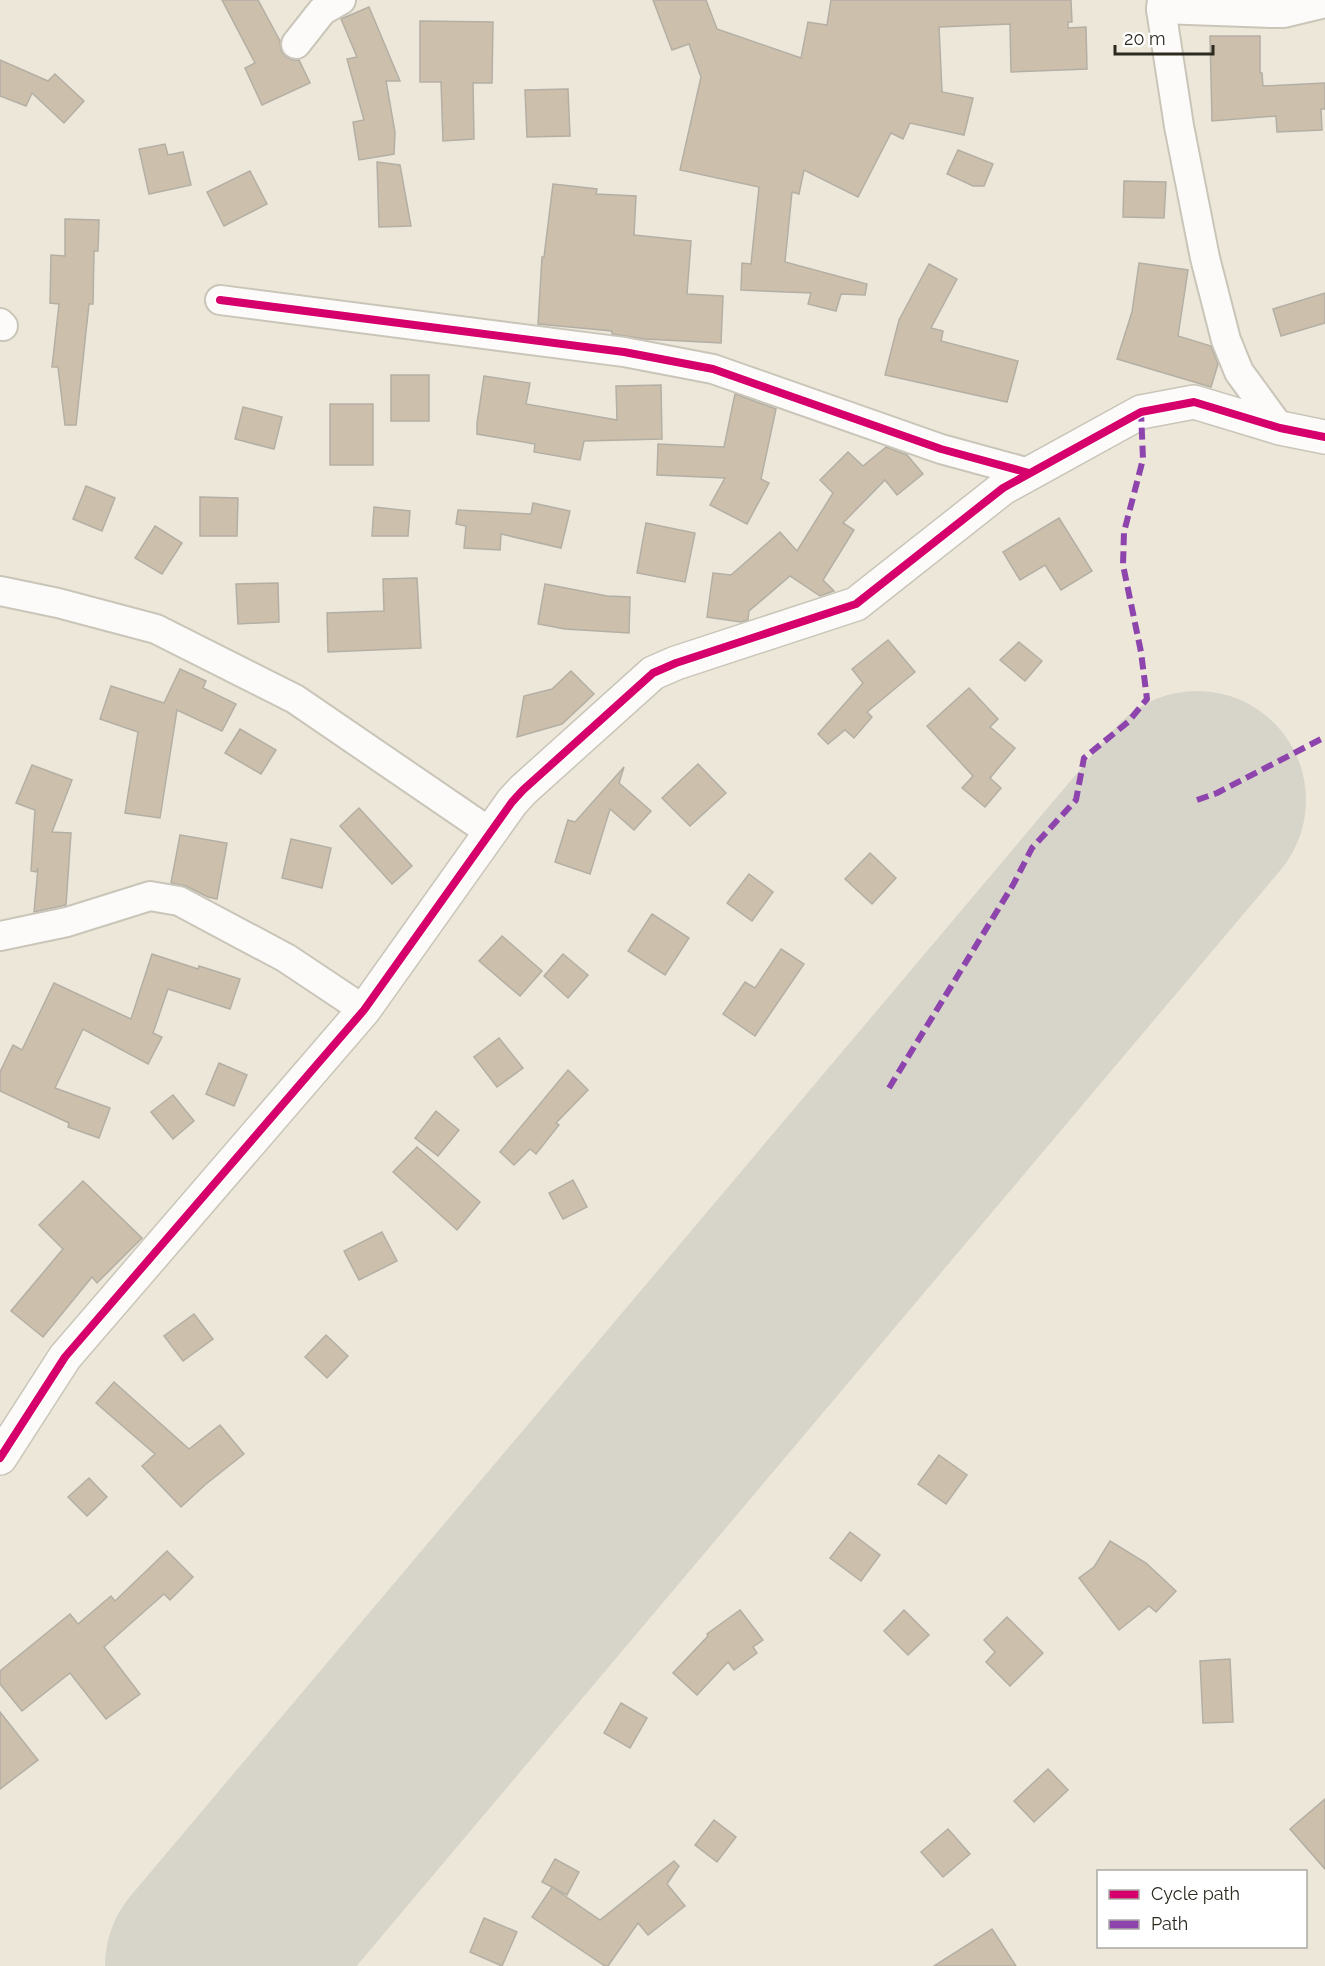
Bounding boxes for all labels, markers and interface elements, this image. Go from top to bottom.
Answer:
scale bar [1115,18,1212,56]
text: 20 m [1124,28,1166,49]
legend [1097,1870,1307,1948]
text: Cycle path [1151,1883,1240,1904]
text: Path [1151,1913,1188,1934]

